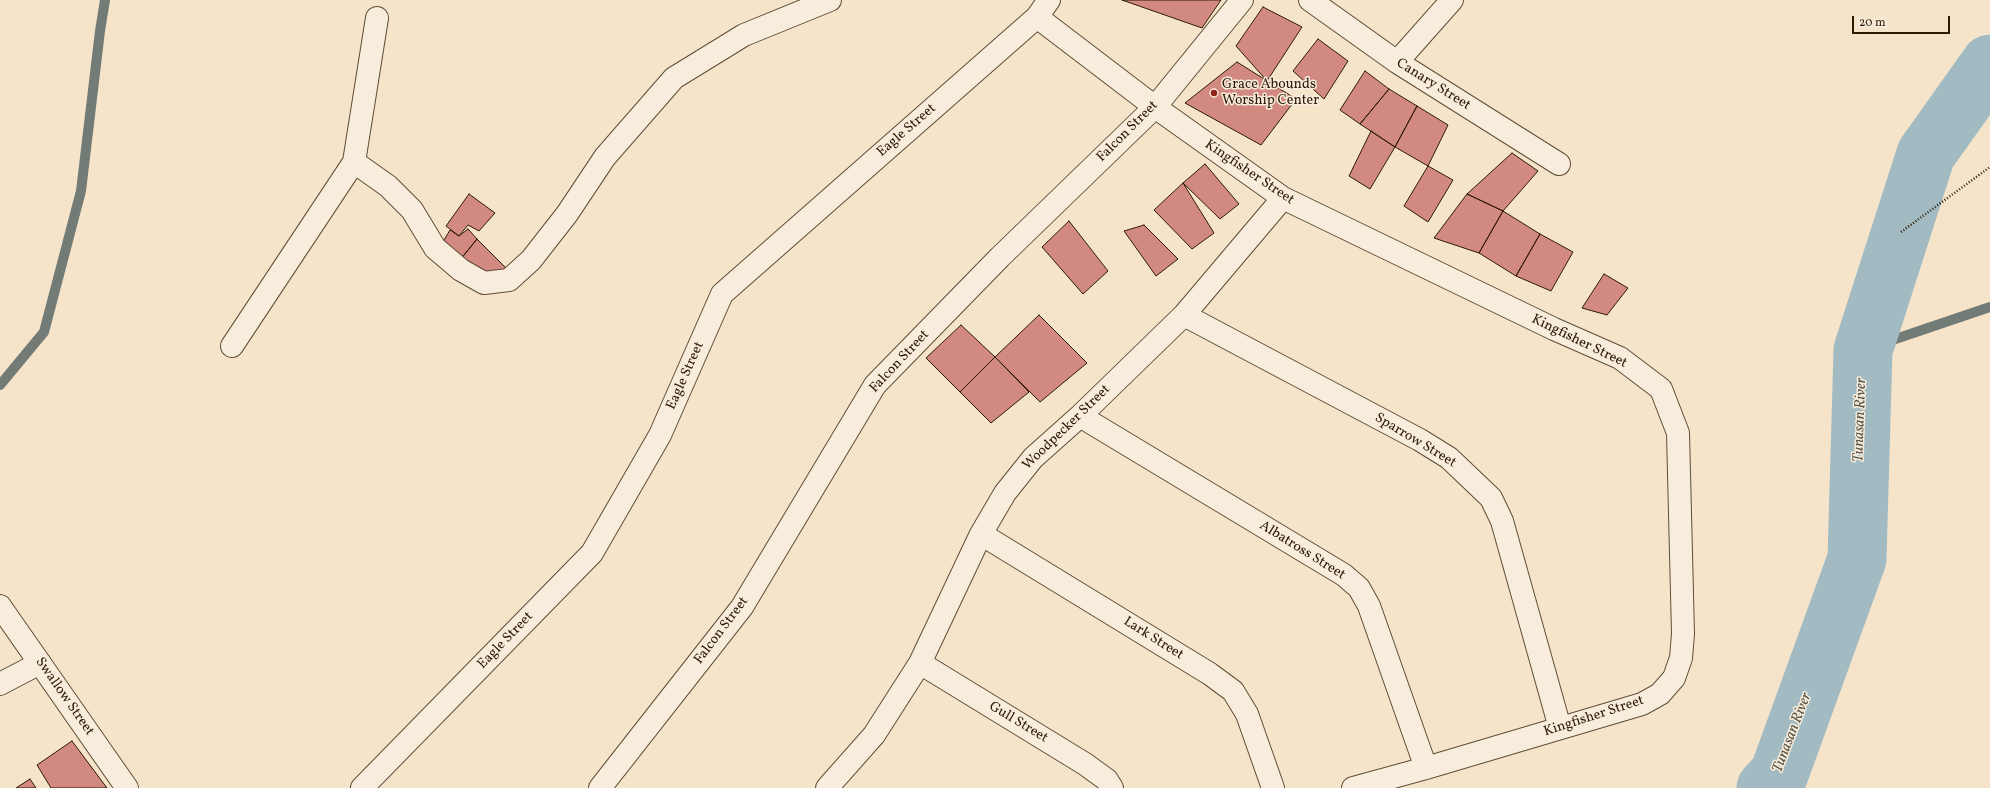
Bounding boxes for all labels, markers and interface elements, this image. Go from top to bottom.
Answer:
scale bar [1854,8,1952,34]
text: 20 m [1859,15,1886,31]
street label: Canary Street [1393,56,1473,114]
place label: Grace Abounds Worship Center [1222,77,1319,110]
marker: Grace Abounds Worship Center [1209,88,1219,98]
street label: Falcon Street [1094,98,1162,166]
street label: Eagle Street [874,101,940,161]
street label: Kingfisher Street [1201,137,1297,209]
street label: Kingfisher Street [1528,312,1630,372]
street label: Falcon Street [867,327,933,397]
street label: Eagle Street [664,339,708,413]
water label: Tunasan River [1851,378,1871,462]
street label: Woodpecker Street [1020,382,1114,474]
street label: Sparrow Street [1371,410,1459,472]
street label: Albatross Street [1256,518,1348,584]
street label: Falcon Street [691,594,753,668]
street label: Eagle Street [475,609,537,673]
street label: Lark Street [1120,614,1186,664]
street label: Swallow Street [31,655,97,739]
water label: Tunasan River [1770,690,1816,776]
street label: Kingfisher Street [1542,693,1646,741]
street label: Gull Street [985,699,1051,747]

